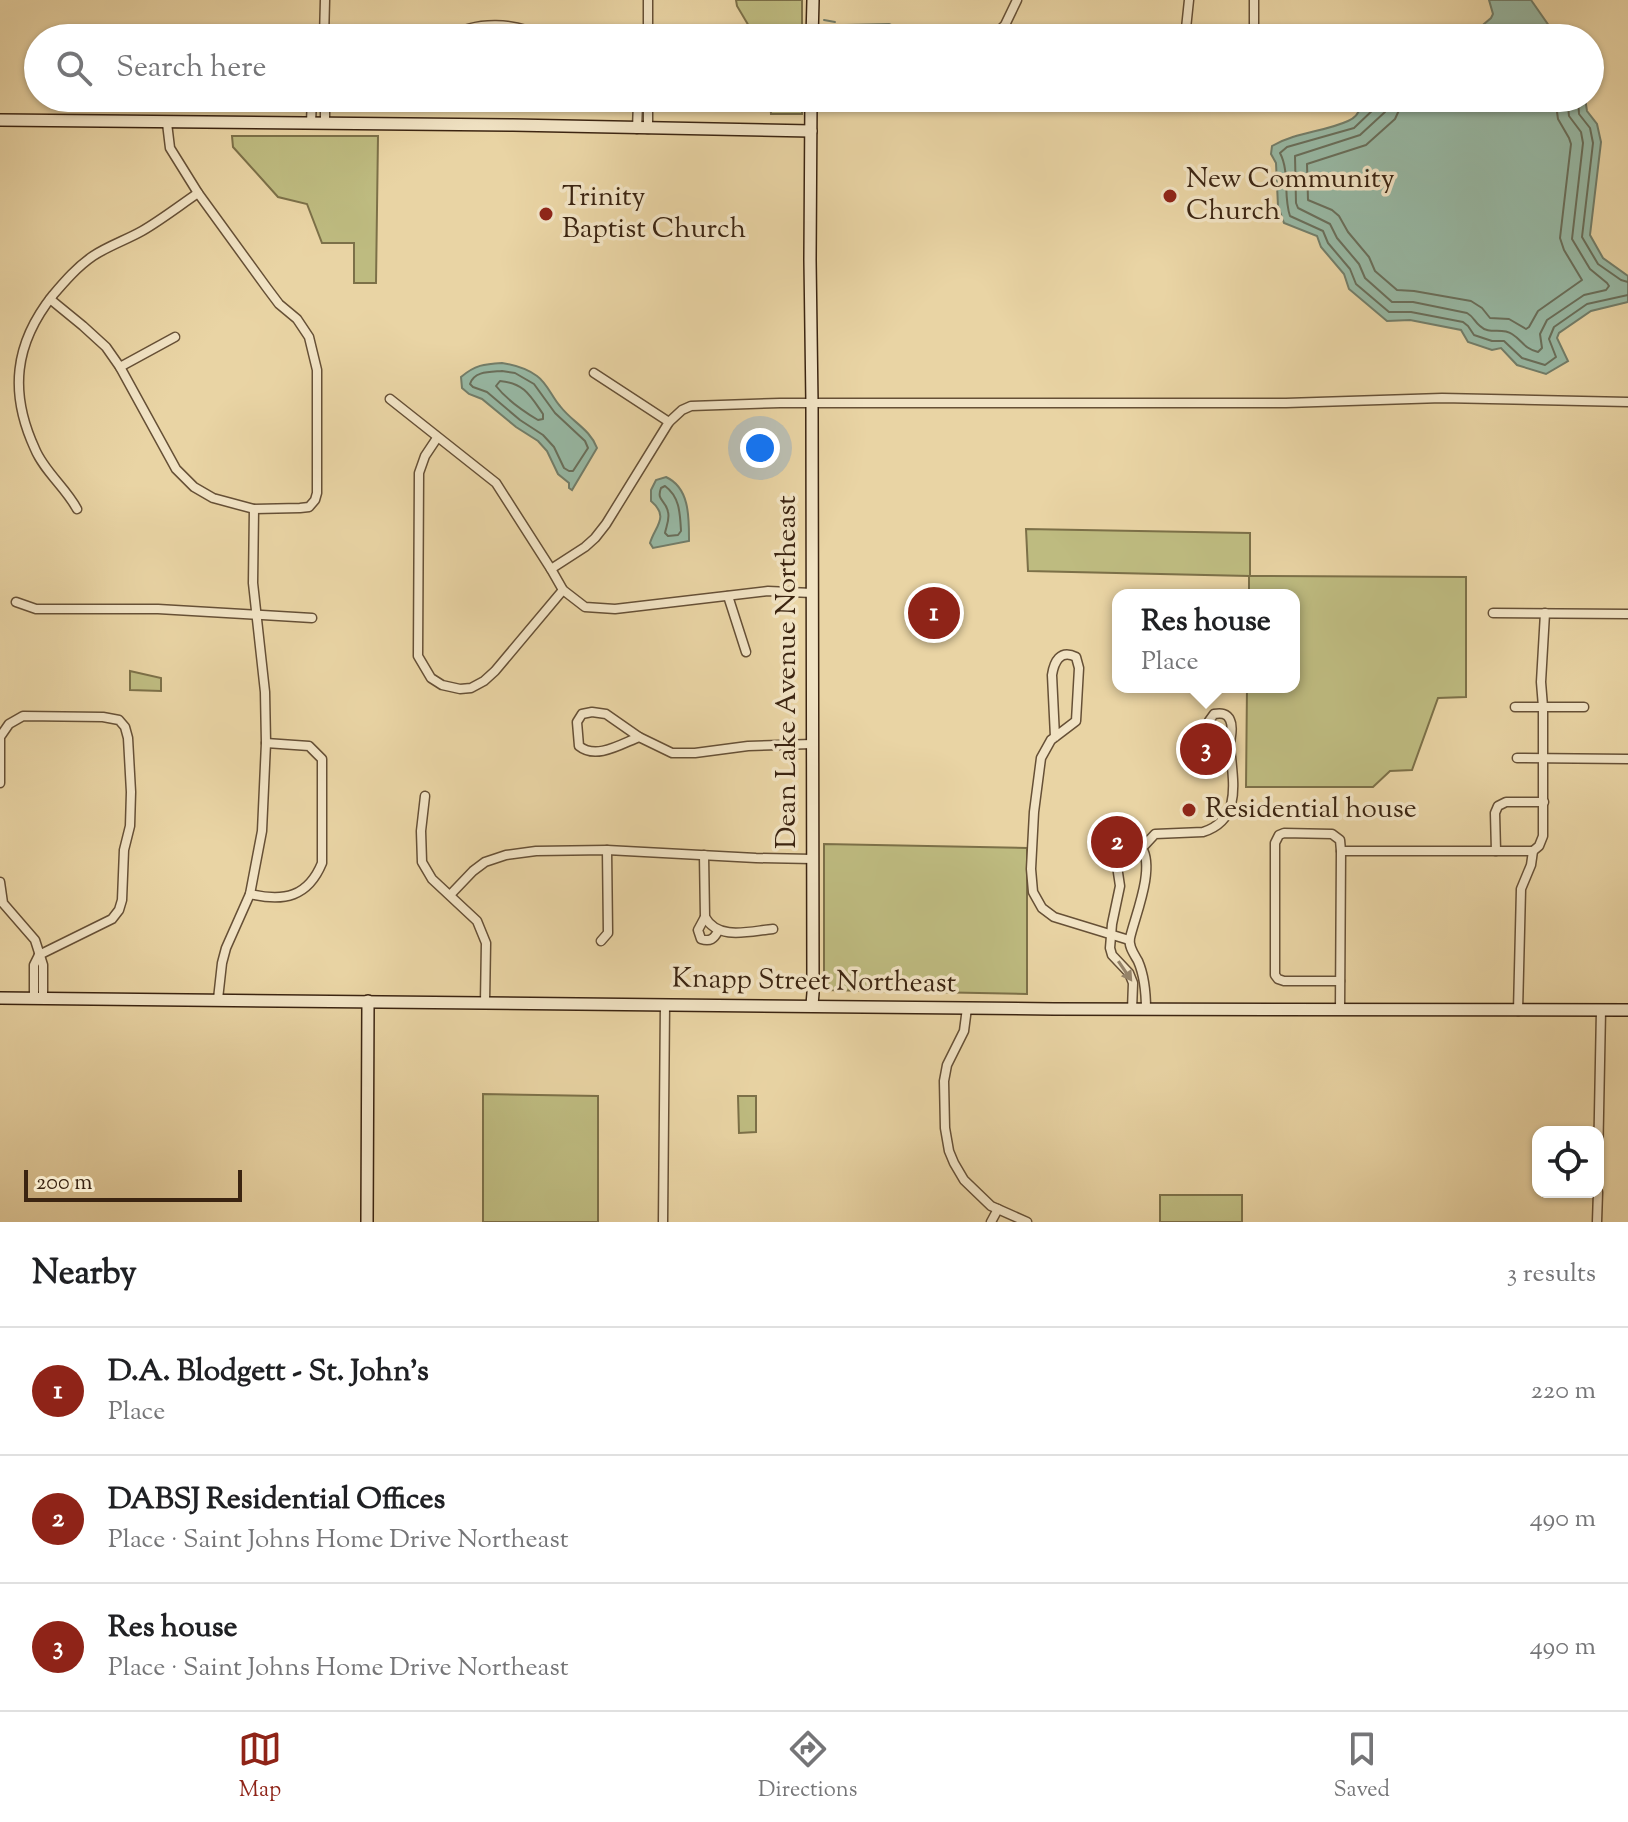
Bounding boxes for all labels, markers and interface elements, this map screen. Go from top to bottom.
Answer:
search box [24,24,1604,112]
icon: search [52,46,96,90]
text: Search here [116,47,266,90]
place label: New Community Church [1186,160,1395,232]
place label: Trinity Baptist Church [562,178,746,250]
marker: New Community Church [1161,187,1179,205]
marker: Trinity Baptist Church [537,205,555,223]
your location [740,428,780,468]
street label: Dean Lake Avenue Northeast [768,495,808,849]
pin: 1 [908,583,960,643]
popup [1112,589,1300,693]
text: Res house [1141,601,1271,644]
text: Place [1141,644,1199,681]
pin: 3 [1180,719,1232,779]
place label: Residential house [1205,790,1417,830]
marker: Residential house [1180,801,1198,819]
pin: 2 [1091,812,1143,872]
street label: Knapp Street Northeast [671,960,957,1004]
one-way arrow [1117,960,1133,982]
map controls [1532,1126,1604,1198]
button: locate [1532,1126,1604,1198]
scale bar [24,1166,242,1202]
text: 200 m [36,1168,92,1200]
text: Nearby [32,1250,137,1299]
text: 3 results [1507,1256,1596,1293]
text: D.A. Blodgett - St. John's [108,1351,429,1394]
text: 1 [54,1373,62,1410]
text: 220 m [1531,1373,1596,1410]
text: Place [108,1394,165,1431]
text: DABSJ Residential Offices [108,1479,445,1522]
text: 2 [52,1501,64,1538]
text: 490 m [1530,1501,1596,1538]
text: Place · Saint Johns Home Drive Northeast [108,1522,569,1559]
text: Res house [108,1607,238,1650]
text: 3 [53,1629,63,1666]
text: 490 m [1530,1629,1596,1666]
text: Place · Saint Johns Home Drive Northeast [108,1650,569,1687]
tab: Map [238,1727,282,1807]
tab: Directions [758,1727,857,1807]
tab: Saved [1333,1727,1390,1807]

